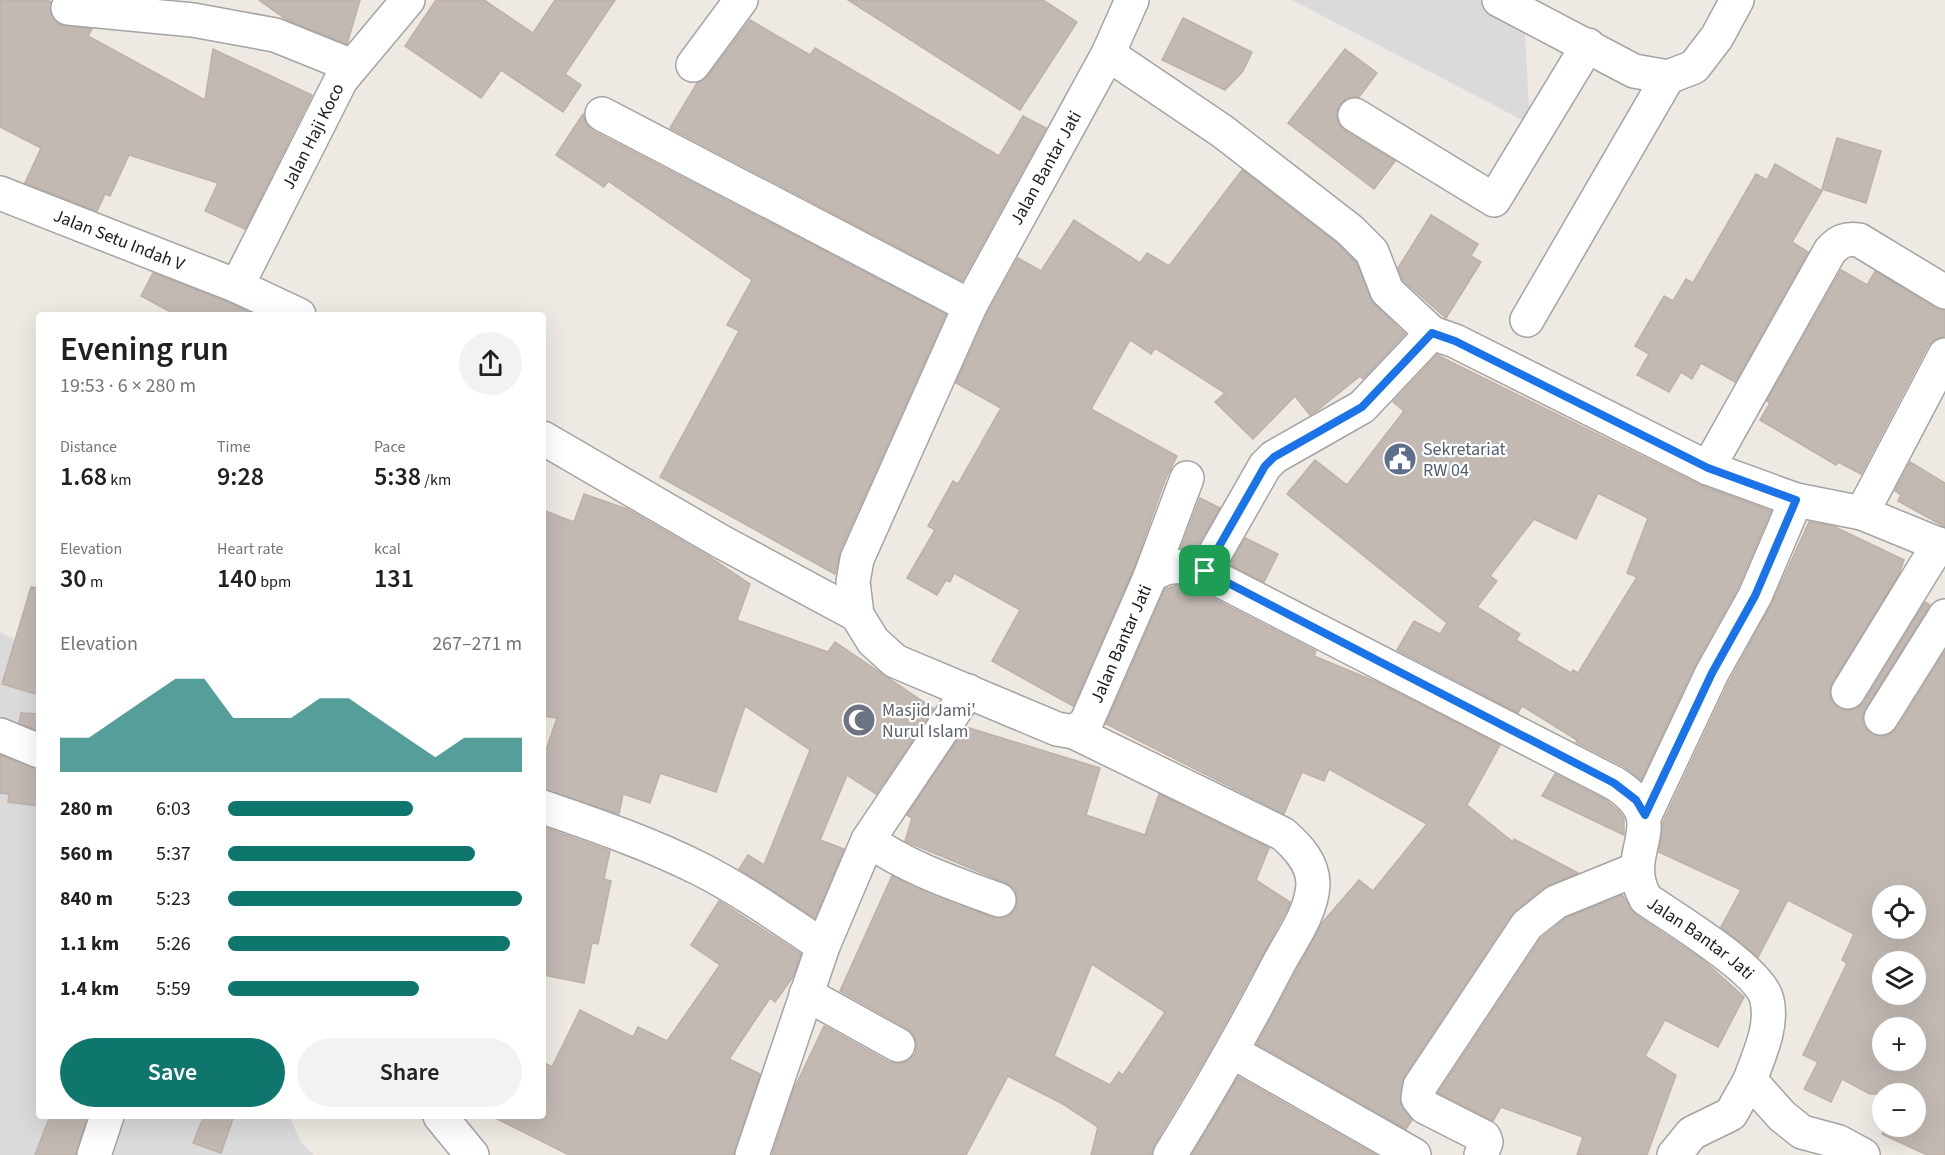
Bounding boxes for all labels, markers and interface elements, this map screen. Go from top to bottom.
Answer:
street label: Jalan Haji Koco [275,79,350,193]
street label: Jalan Bantar Jati [1004,106,1088,230]
street label: Jalan Setu Indah V [50,203,189,277]
text: Evening run [60,326,229,373]
button: share [459,332,522,395]
text: 19:53 · 6 × 280 m [60,372,196,400]
text: Distance [60,436,117,458]
text: Time [217,436,251,458]
text: Pace [374,436,405,458]
place label: Sekretariat RW 04 [1423,437,1506,483]
public building icon: Sekretariat RW 04 [1382,441,1418,477]
text: 1.68 [60,458,107,495]
text: 9:28 [217,458,264,495]
text: 5:38 [374,458,421,495]
text: km [107,469,132,491]
text: /km [421,469,451,491]
text: Elevation [60,538,122,560]
text: Heart rate [217,538,284,560]
text: kcal [374,538,401,560]
pin [1179,545,1230,596]
icon: arrive [1188,554,1221,587]
text: 30 [60,560,87,597]
text: 140 [217,560,257,597]
text: 131 [374,560,414,597]
text: m [87,571,103,593]
text: bpm [257,571,291,593]
street label: Jalan Bantar Jati [1084,580,1158,707]
text: Elevation [60,630,138,658]
text: 267–271 m [432,630,522,658]
place label: Masjid Jami' Nurul Islam [882,698,976,744]
mosque icon: Masjid Jami' Nurul Islam [841,702,877,738]
text: 280 m [60,795,113,823]
text: 6:03 [156,795,191,823]
text: 560 m [60,840,113,868]
text: 5:37 [156,840,191,868]
text: 840 m [60,885,113,913]
text: 5:23 [156,885,191,913]
map controls [1872,885,1926,1137]
button: locate [1872,885,1926,939]
street label: Jalan Bantar Jati [1642,891,1760,985]
text: 1.1 km [60,930,119,958]
text: 5:26 [156,930,191,958]
button: layers [1872,951,1926,1005]
text: 1.4 km [60,975,119,1003]
text: 5:59 [156,975,191,1003]
button: + [1872,1017,1926,1071]
button: Save [60,1038,285,1107]
button: Share [297,1038,522,1107]
button: − [1872,1083,1926,1137]

